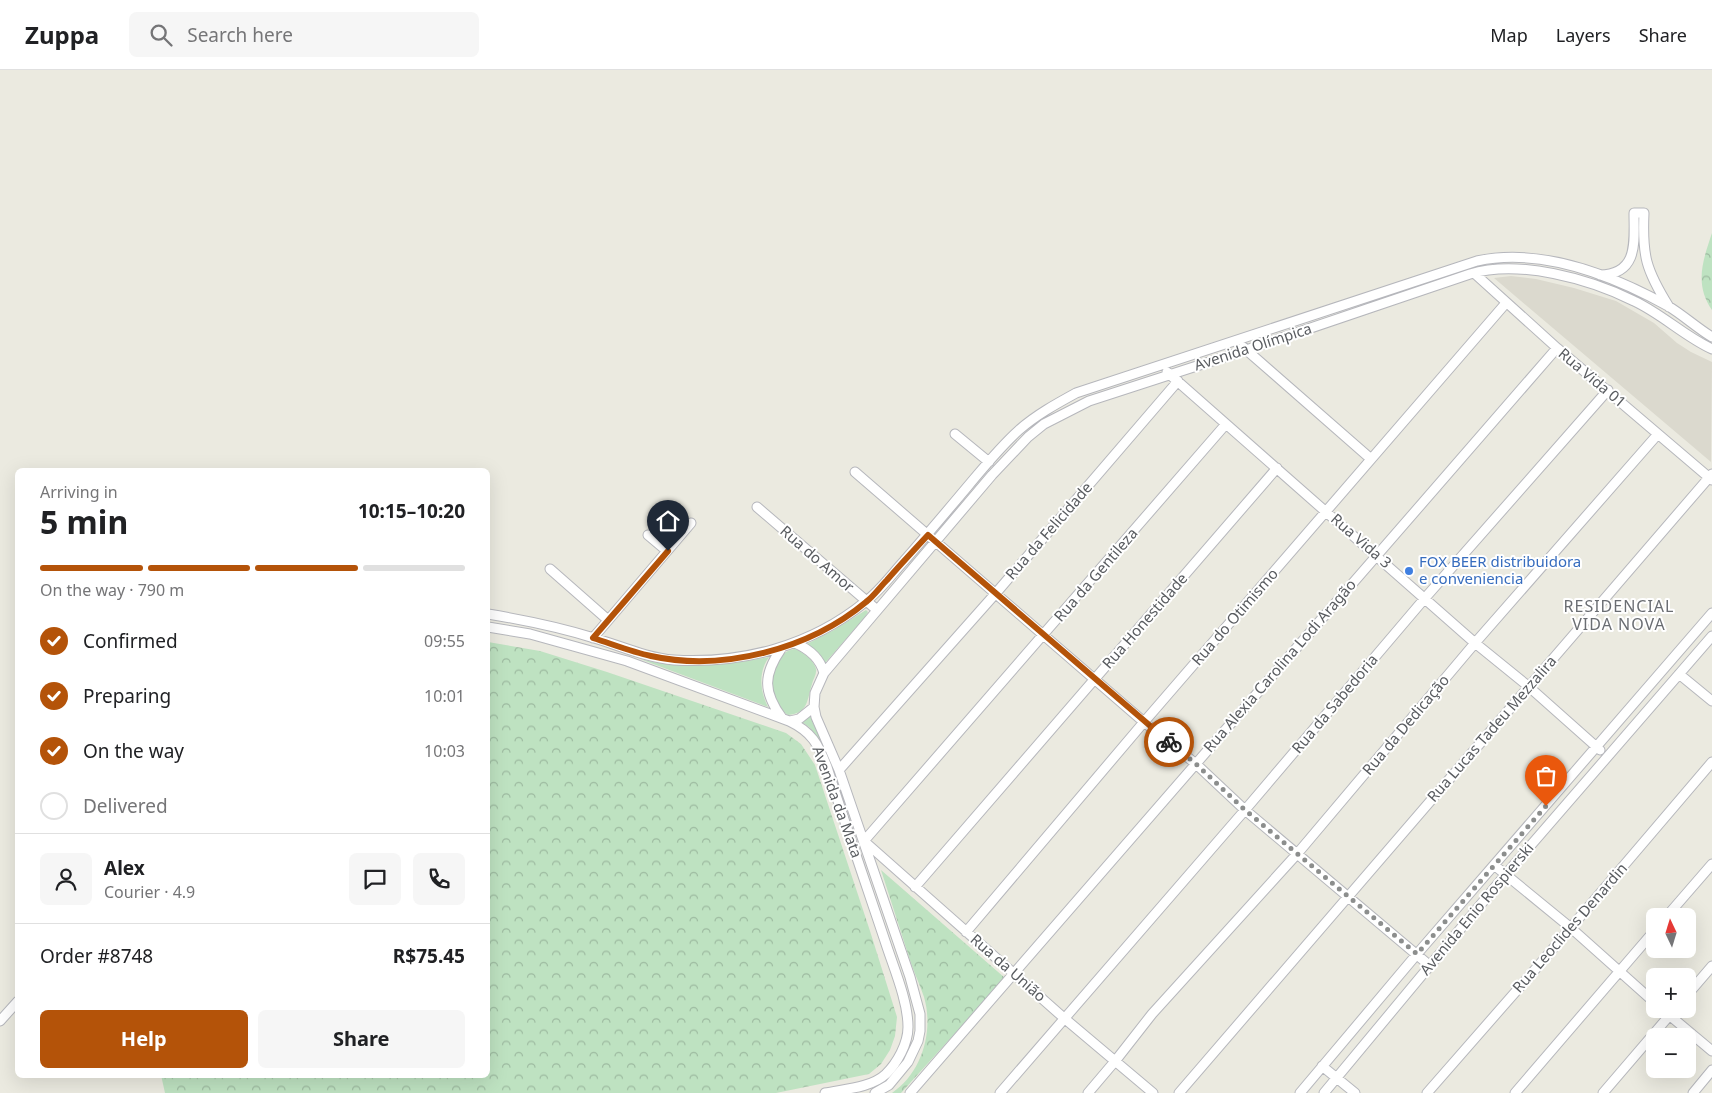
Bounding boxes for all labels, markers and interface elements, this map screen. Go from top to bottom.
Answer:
search box [129,12,479,57]
text: Zuppa [25,18,99,51]
icon: search [147,21,175,49]
text: Search here [187,22,293,48]
text: Map [1490,23,1528,47]
text: Layers [1556,23,1611,47]
text: Share [1639,23,1687,47]
street label: Avenida Olímpica [1191,318,1314,374]
street label: Rua Vida 01 [1555,343,1631,411]
street label: Rua da Felicidade [1000,477,1096,583]
text: Arriving in [40,481,118,503]
text: 10:15–10:20 [358,498,465,524]
text: 5 min [40,500,128,543]
pin [647,500,689,551]
icon: home [654,507,682,535]
street label: Rua Vida 3 [1327,508,1396,572]
street label: Rua do Amor [776,521,859,596]
street label: Rua da Gentileza [1049,523,1142,625]
place label: FOX BEER distribuidora e conveniencia [1419,551,1581,588]
street label: Rua do Otimismo [1187,564,1282,669]
marker: FOX BEER distribuidora e conveniencia [1403,565,1415,577]
street label: Rua Honestidade [1097,568,1191,672]
street label: Rua Alexia Carolina Lodi Aragão [1198,574,1360,756]
text: On the way · 790 m [40,579,184,601]
district label: RESIDENCIAL VIDA NOVA [1564,595,1674,635]
icon: check [40,627,68,655]
text: Confirmed [83,628,178,654]
text: 09:55 [424,630,465,652]
street label: Rua da Sabedoria [1287,650,1382,757]
street label: Rua Lucas Tadeu Mezzalira [1422,651,1560,806]
street label: Rua da Dedicação [1357,670,1453,779]
icon: check [40,682,68,710]
text: Preparing [83,683,171,709]
text: 10:01 [424,685,465,707]
courier [1144,717,1194,767]
icon: bike [1155,728,1183,756]
icon: check [40,737,68,765]
text: On the way [83,738,184,764]
text: 10:03 [424,740,465,762]
street label: Avenida da Mata [808,743,867,860]
pin [1525,755,1567,806]
icon: bag [1532,762,1560,790]
text: Delivered [83,793,168,819]
street label: Avenida Enio Rospierski [1415,838,1538,979]
button: person [40,853,92,905]
button: chat [349,853,401,905]
button: phone [413,853,465,905]
text: Alex [104,855,145,881]
street label: Rua Leoclides Denardin [1507,858,1631,996]
text: Courier · 4.9 [104,881,195,903]
north arrow [1646,908,1696,958]
map controls [1646,908,1696,1078]
street label: Rua da União [967,929,1051,1006]
text: Order #8748 [40,943,153,969]
text: R$75.45 [393,943,465,969]
button: + [1646,968,1696,1018]
button: Help [40,1010,248,1068]
button: Share [258,1010,465,1068]
button: − [1646,1028,1696,1078]

